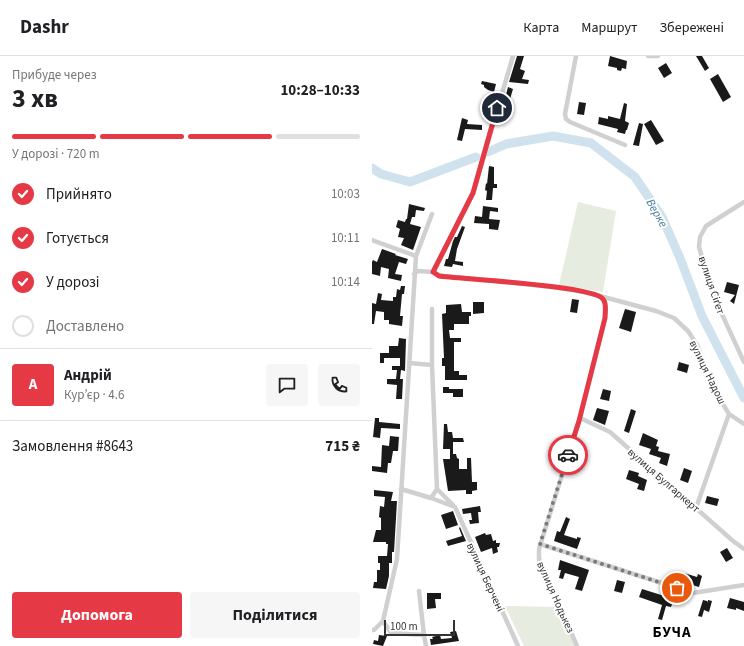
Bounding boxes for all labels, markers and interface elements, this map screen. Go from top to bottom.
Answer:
text: Dashr [20,14,69,41]
text: Карта [523,18,559,38]
text: Маршрут [581,18,637,38]
text: Збережені [659,18,724,38]
text: Прибуде через [12,66,97,84]
text: 3 хв [12,80,58,117]
text: 10:28–10:33 [280,80,360,101]
pin [480,91,514,125]
icon: home [486,97,508,119]
text: У дорозі · 720 m [12,145,100,163]
icon: check [12,183,34,205]
text: Прийнято [46,184,112,205]
text: 10:03 [331,185,360,203]
water label: Верке [642,196,672,231]
icon: check [12,227,34,249]
text: Готується [46,228,109,249]
text: 10:11 [331,229,360,247]
street label: вулиця Сіґет [695,254,728,316]
icon: check [12,271,34,293]
text: У дорозі [46,272,100,293]
text: 10:14 [331,273,360,291]
text: Доставлено [46,316,124,337]
street label: вулиця Надош [686,338,730,407]
button: chat [266,364,308,406]
button: phone [318,364,360,406]
text: Андрій [64,365,112,386]
text: А [29,374,37,395]
text: Кур’єр · 4.6 [64,386,124,404]
courier [548,435,588,475]
text: Замовлення #8643 [12,436,133,457]
text: 715 ₴ [325,436,360,457]
icon: car [557,444,579,466]
street label: вулиця Булгаркерт [624,445,703,516]
street label: вулиця Берчені [463,540,508,614]
street label: вулиця Нодькез [533,559,578,635]
pin [660,571,694,605]
icon: bag [666,577,688,599]
button: Допомога [12,592,182,638]
button: Поділитися [190,592,360,638]
scale bar [384,618,455,637]
text: 100 m [390,619,418,634]
district label: БУЧА [652,622,692,643]

